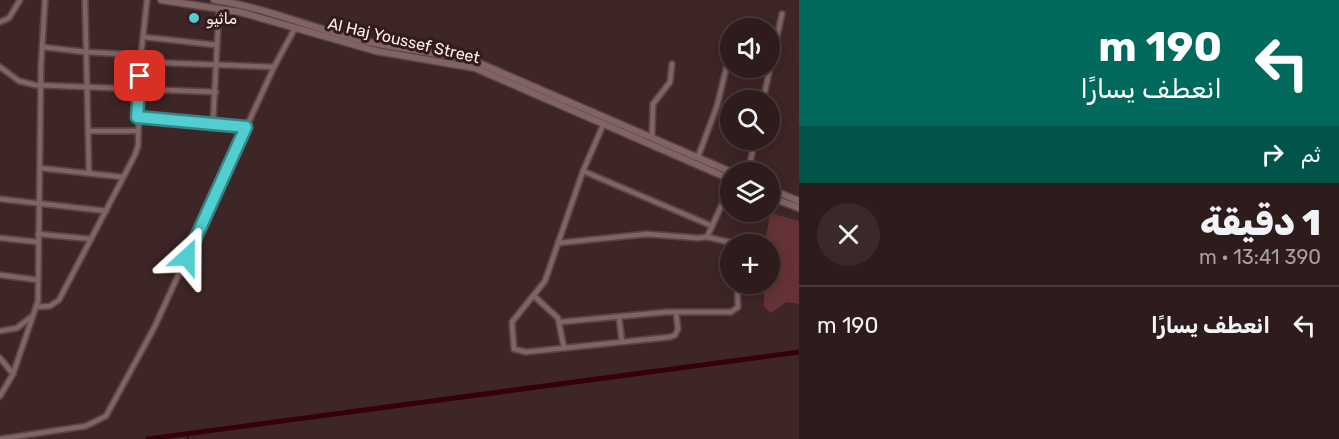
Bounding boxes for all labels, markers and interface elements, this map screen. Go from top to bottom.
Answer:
place label: ماثيو [206,9,237,29]
marker: ماثيو [187,11,201,25]
street label: Al Haj Youssef Street [326,14,482,67]
map controls [720,18,780,294]
button: sound [720,18,780,78]
text: 190 m [1098,22,1222,72]
icon: left [1243,24,1321,102]
pin [114,50,165,101]
icon: arrive [123,59,156,92]
text: انعطف يسارًا [1080,73,1222,105]
button: search [720,90,780,150]
icon: right [1256,138,1289,171]
text: ثم [1301,141,1321,168]
button: layers [720,162,780,222]
text: 1 دقيقة [1200,201,1321,244]
button: close [817,203,880,266]
position arrow [155,225,219,289]
button: + [720,234,780,294]
text: 390 m · 13:41 [1199,245,1321,269]
icon: left [1288,309,1321,342]
text: 190 m [817,312,878,339]
text: انعطف يسارًا [1151,312,1270,339]

